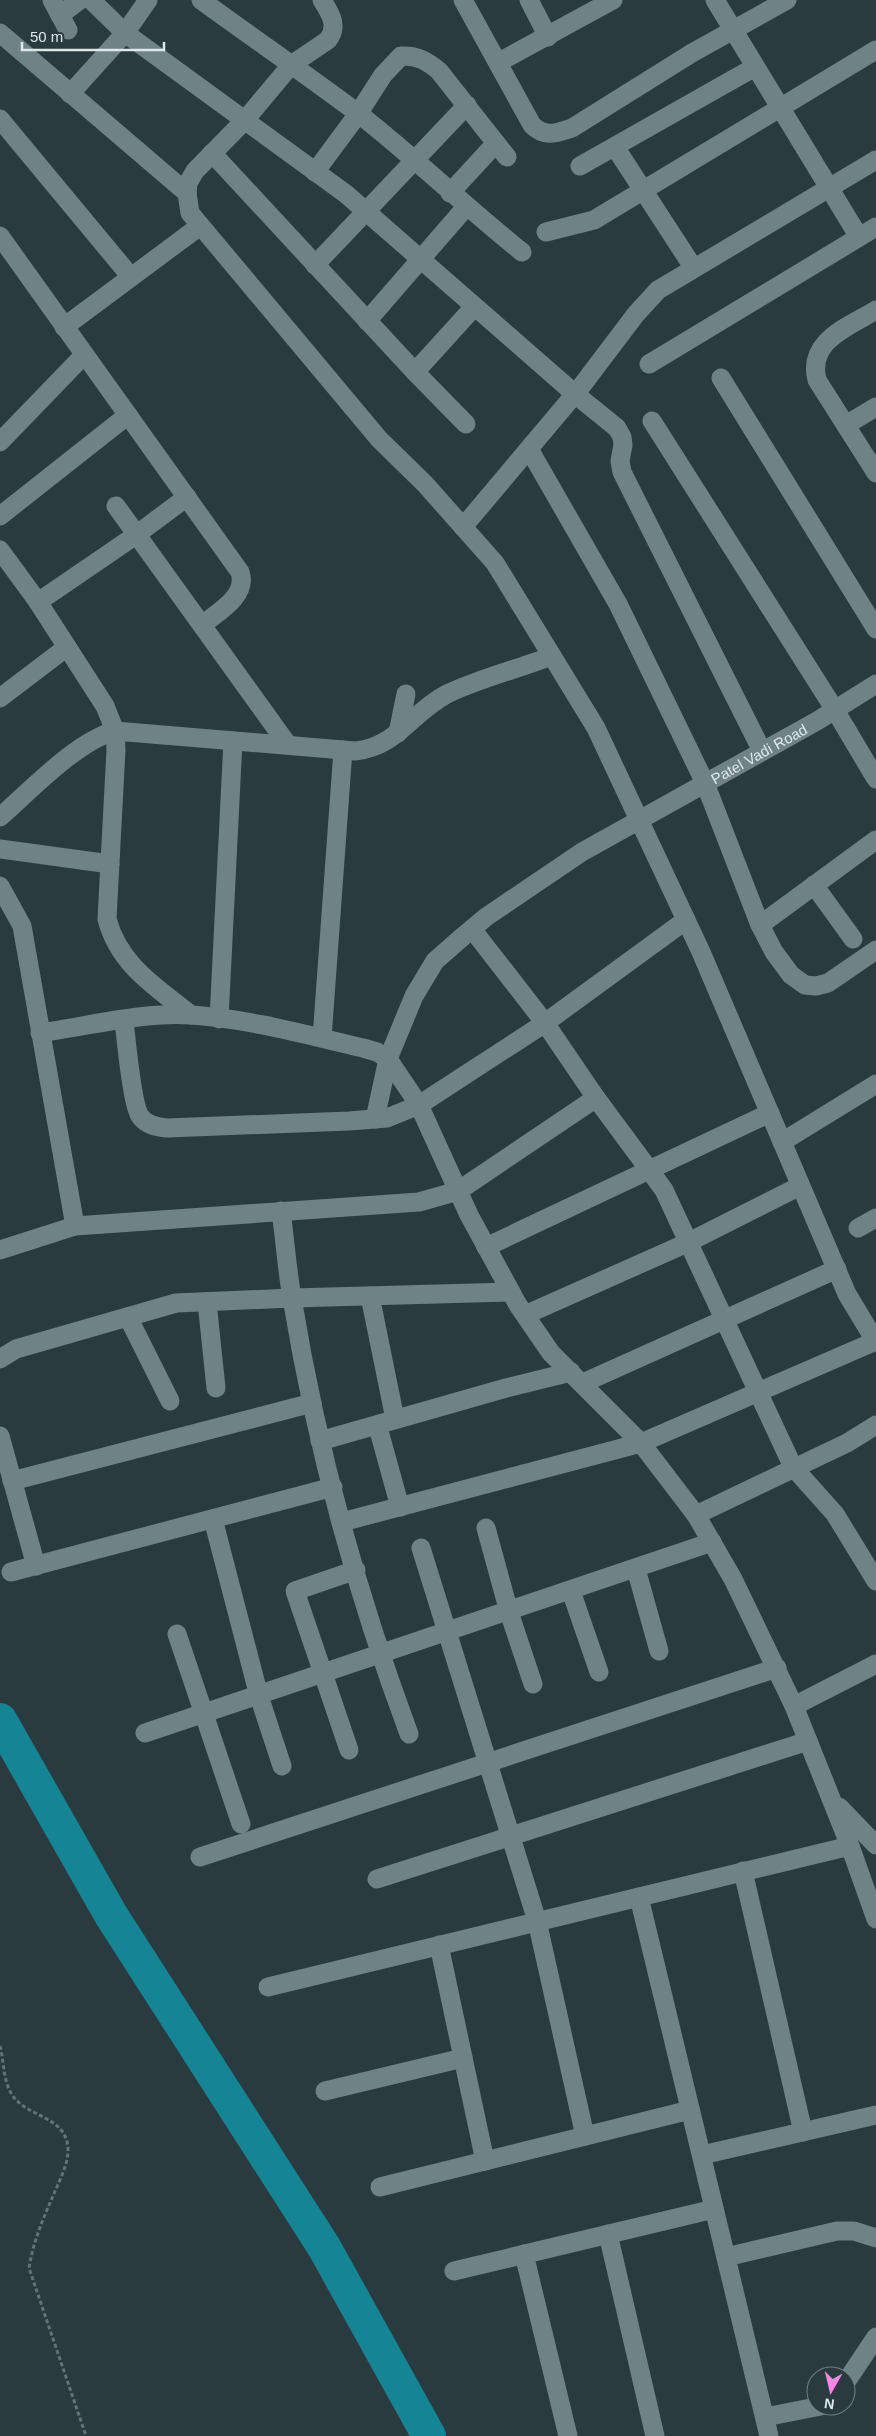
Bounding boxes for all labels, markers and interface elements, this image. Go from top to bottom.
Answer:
scale bar [22,20,165,52]
text: 50 m [30,28,63,45]
street label: Patel Vadi Road [708,720,810,787]
north arrow [806,2366,856,2416]
text: N [823,2395,835,2413]

